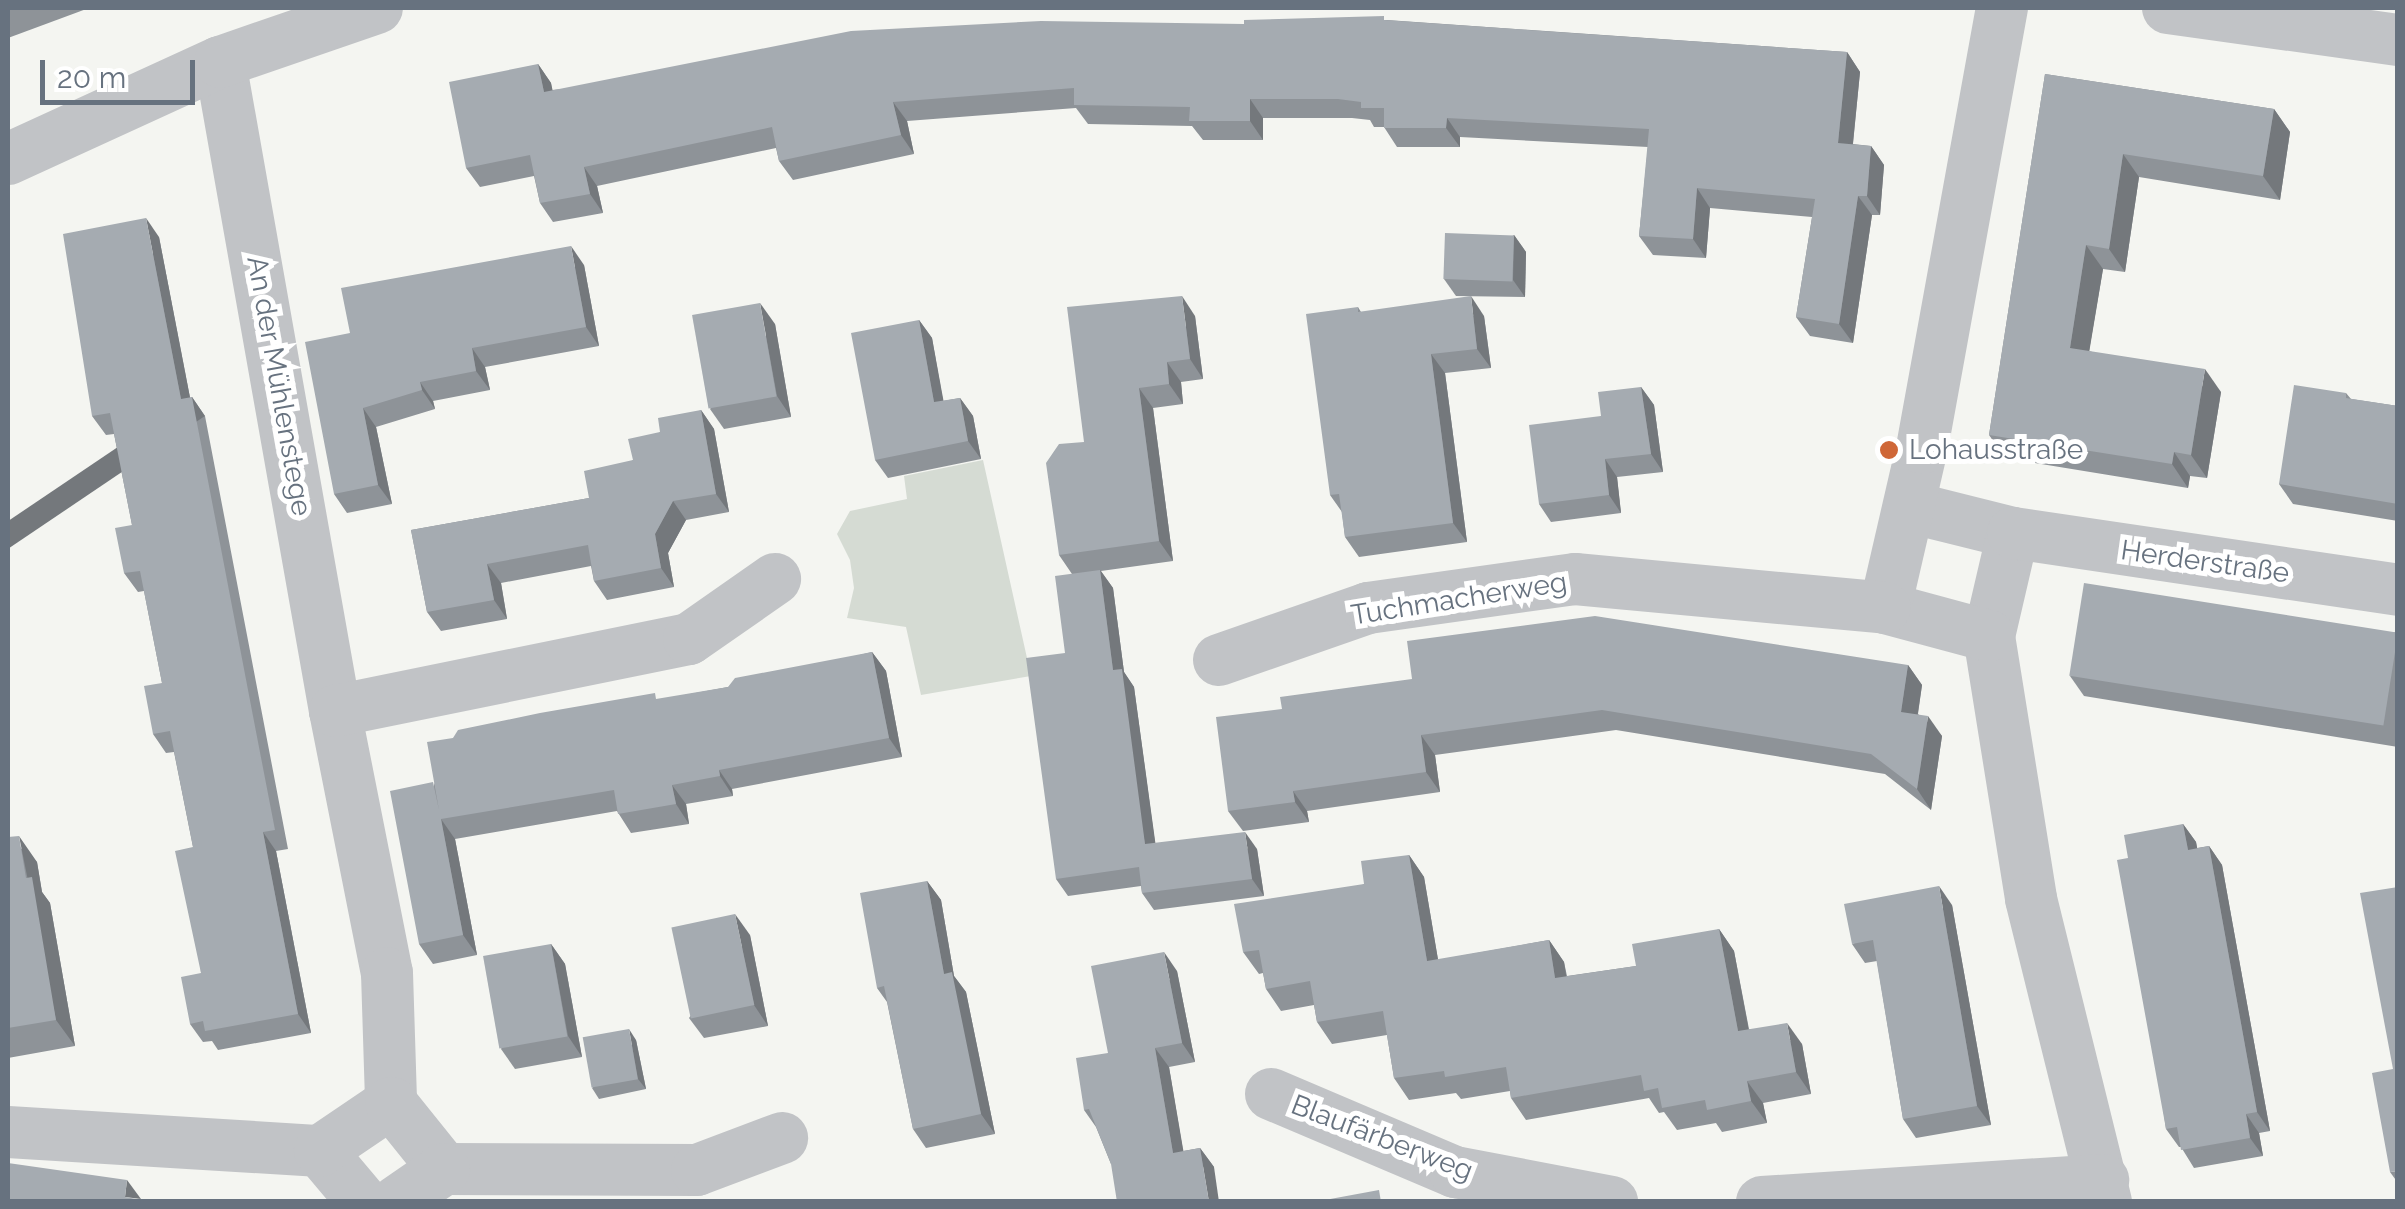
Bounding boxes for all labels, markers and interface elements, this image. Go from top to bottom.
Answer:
scale bar [45,40,200,102]
text: 20 m [57,60,126,95]
street label: An der Mühlenstege [240,253,318,519]
place label: Lohausstraße [1909,433,2083,467]
marker: Lohausstraße [1878,439,1900,461]
street label: Herderstraße [2119,534,2291,590]
street label: Tuchmacherweg [1349,565,1569,633]
street label: Blaufärberweg [1286,1088,1478,1188]

